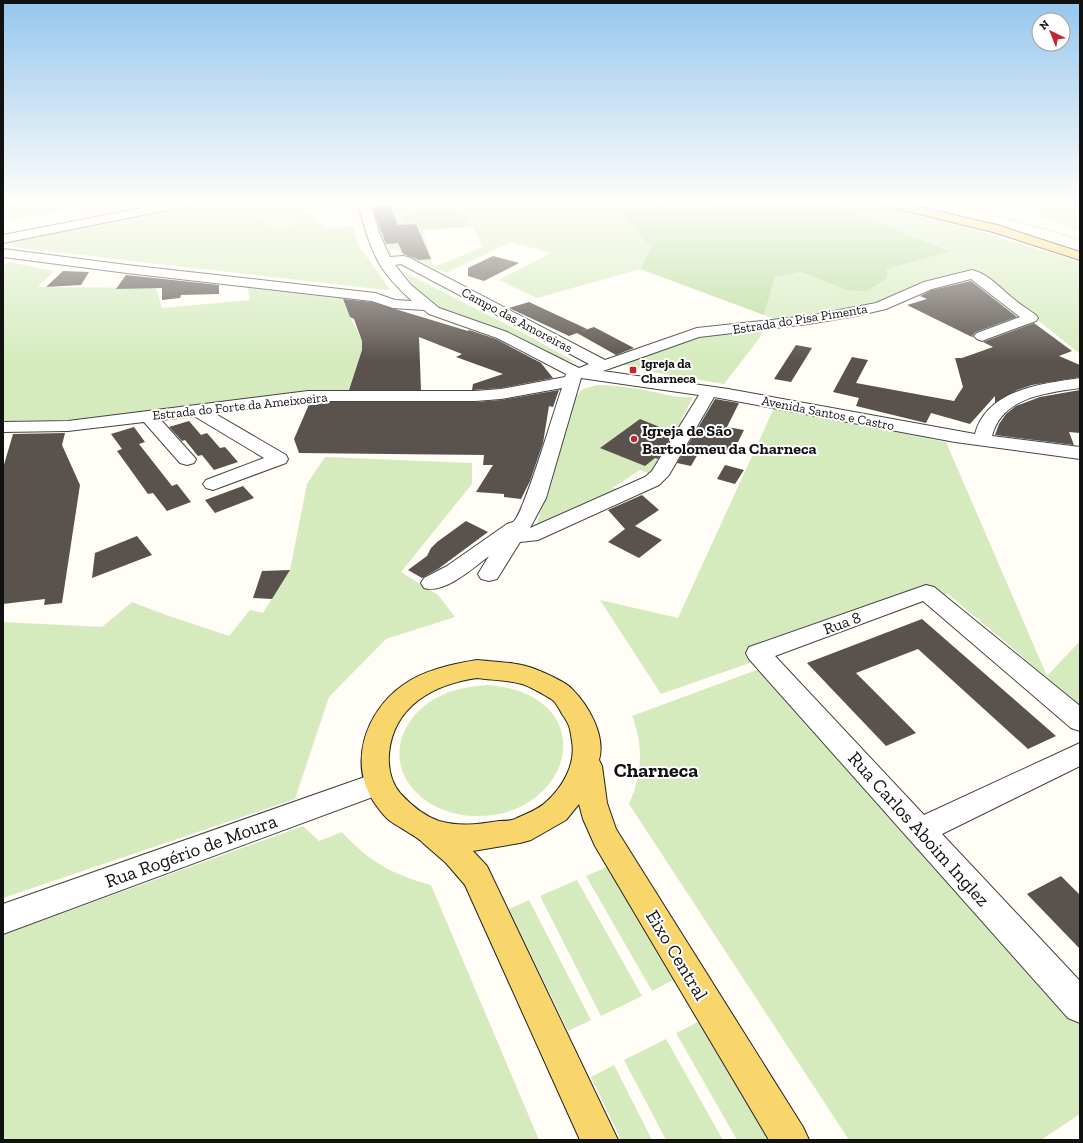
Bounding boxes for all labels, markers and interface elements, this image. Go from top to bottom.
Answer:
north arrow [1031,12,1071,52]
text: N [1037,17,1052,33]
street label: Campo das Amoreiras [459,284,575,356]
street label: Estrada do Pisa Pimenta [732,301,869,337]
place label: Igreja da Charneca [641,356,696,386]
marker: Igreja da Charneca [628,365,638,375]
street label: Estrada do Forte da Ameixoeira [152,389,329,423]
street label: Avenida Santos e Castro [760,393,896,433]
place label: Igreja de São Bartolomeu da Charneca [642,421,817,458]
marker: Igreja de São Bartolomeu da Charneca [629,434,639,444]
street label: Rua 8 [821,607,863,639]
street label: Rua Carlos Aboim Inglez [843,747,995,911]
district label: Charneca [614,758,698,782]
street label: Rua Rogério de Moura [102,809,280,893]
street label: Eixo Central [641,906,713,1004]

